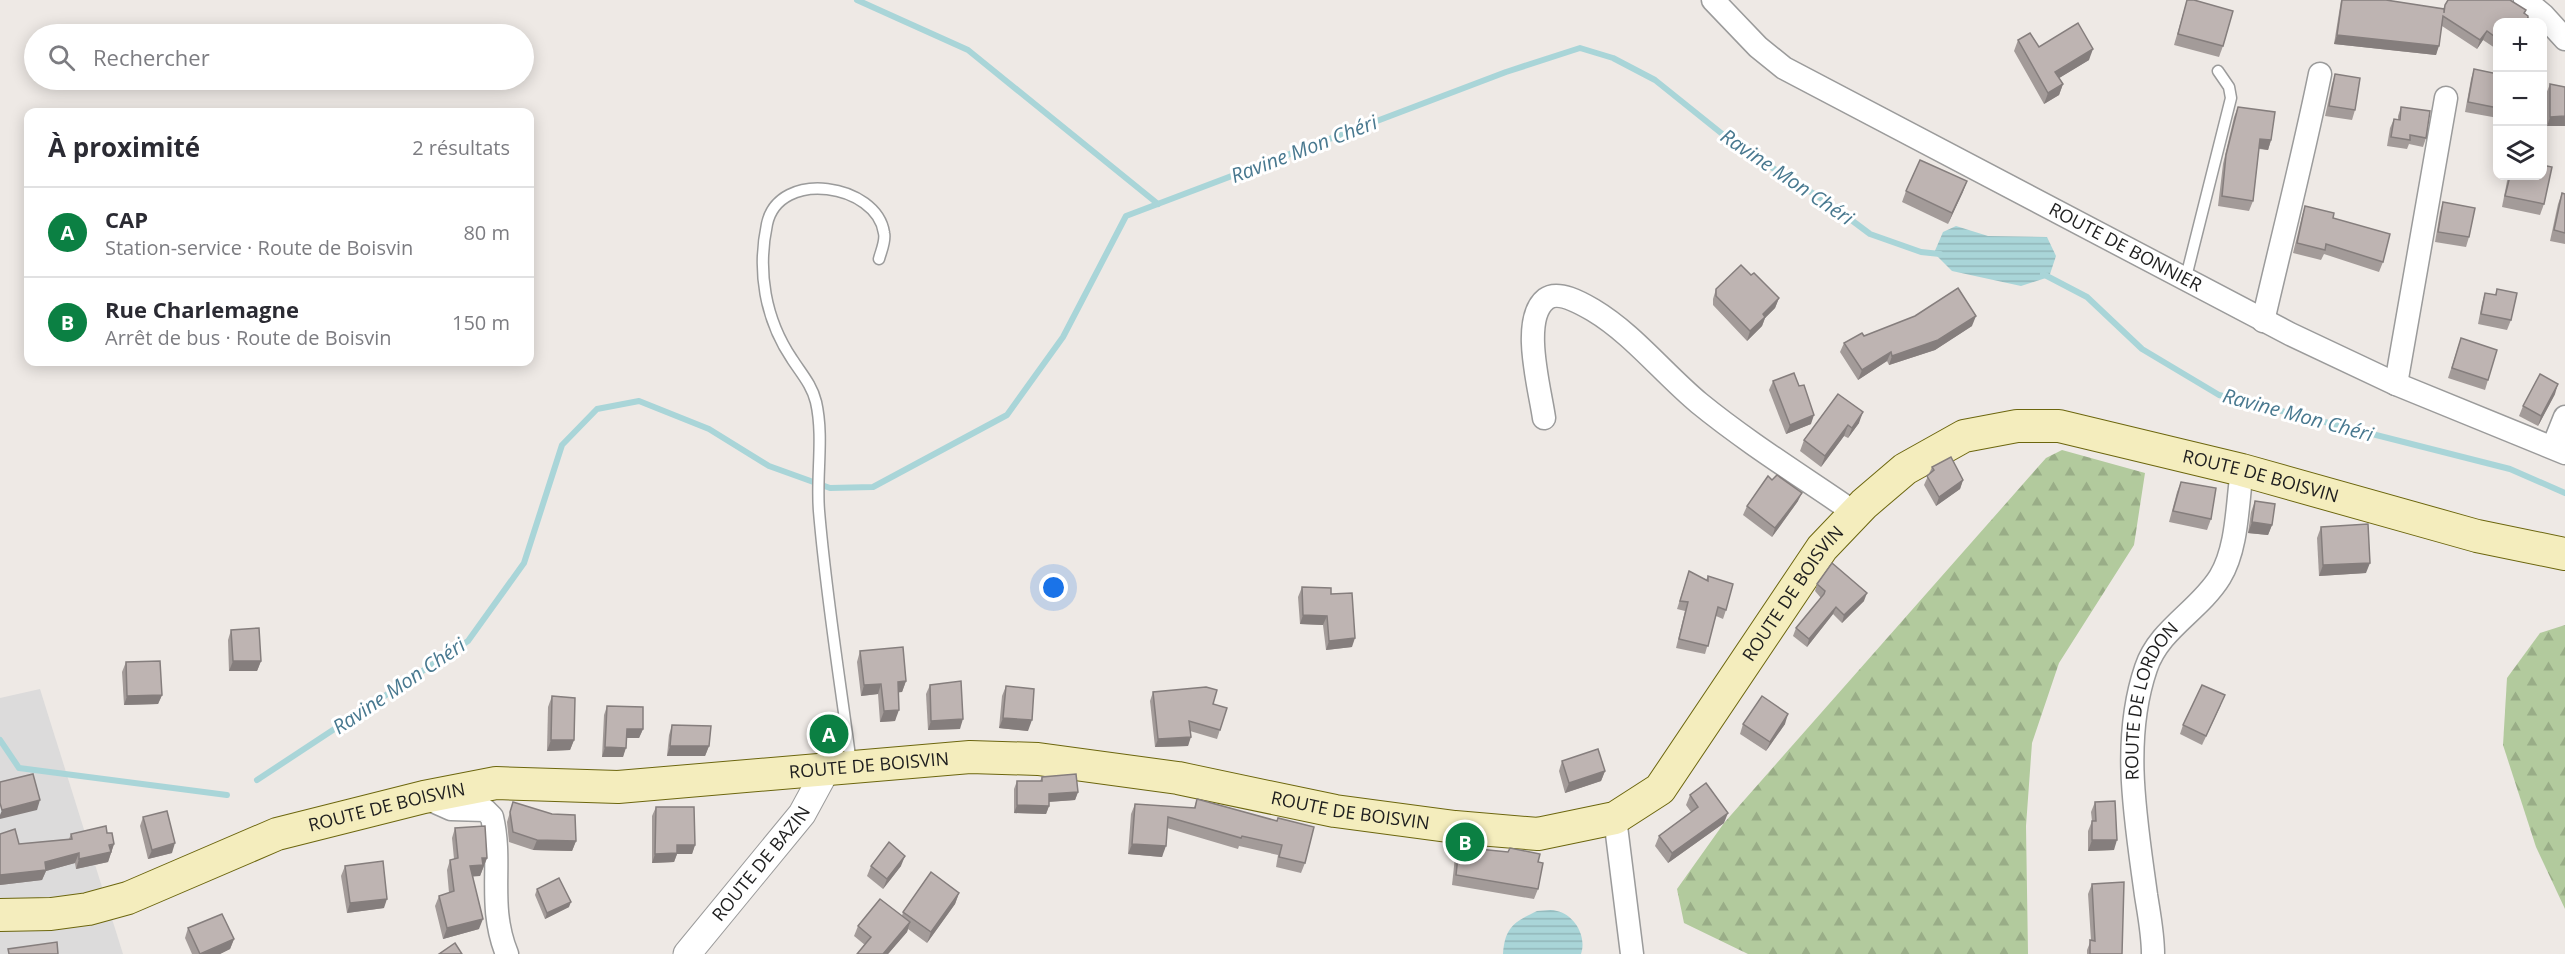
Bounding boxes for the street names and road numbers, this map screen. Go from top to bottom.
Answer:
street label: ROUTE DE BONNIER [2045,196,2206,297]
street label: ROUTE DE BOISVIN [2180,443,2342,508]
street label: ROUTE DE BOISVIN [1736,520,1848,666]
street label: ROUTE DE LORDON [2119,616,2183,781]
street label: ROUTE DE BOISVIN [788,746,950,783]
street label: ROUTE DE BOISVIN [306,776,467,837]
street label: ROUTE DE BOISVIN [1269,785,1431,834]
street label: ROUTE DE BAZIN [706,802,815,926]

